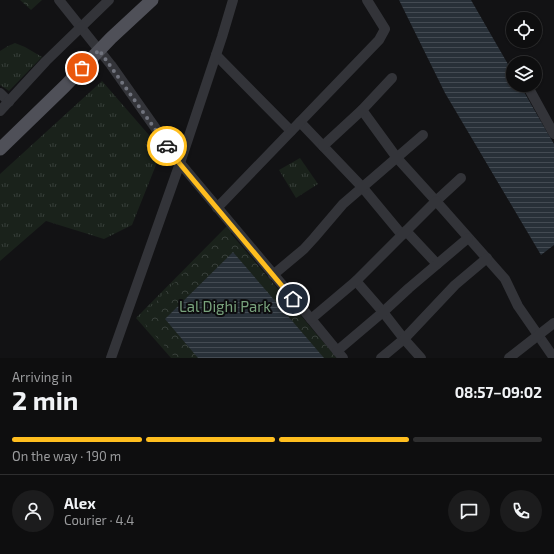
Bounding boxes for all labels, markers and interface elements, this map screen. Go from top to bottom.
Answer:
map controls [506,12,542,92]
button: locate [506,12,542,48]
pin [65,51,99,85]
button: layers [506,56,542,92]
icon: bag [71,57,93,79]
courier [147,126,187,166]
icon: car [156,135,178,157]
pin [276,282,310,316]
icon: home [282,288,304,310]
park label: Lal Dighi Park [179,297,271,315]
text: Arriving in [12,369,72,385]
text: 08:57–09:02 [455,383,542,401]
text: 2 min [12,384,78,415]
text: On the way · 190 m [12,448,121,464]
button: person [12,490,54,532]
button: chat [448,490,490,532]
button: phone [500,490,542,532]
text: Alex [64,494,96,512]
text: Courier · 4.4 [64,512,134,528]

